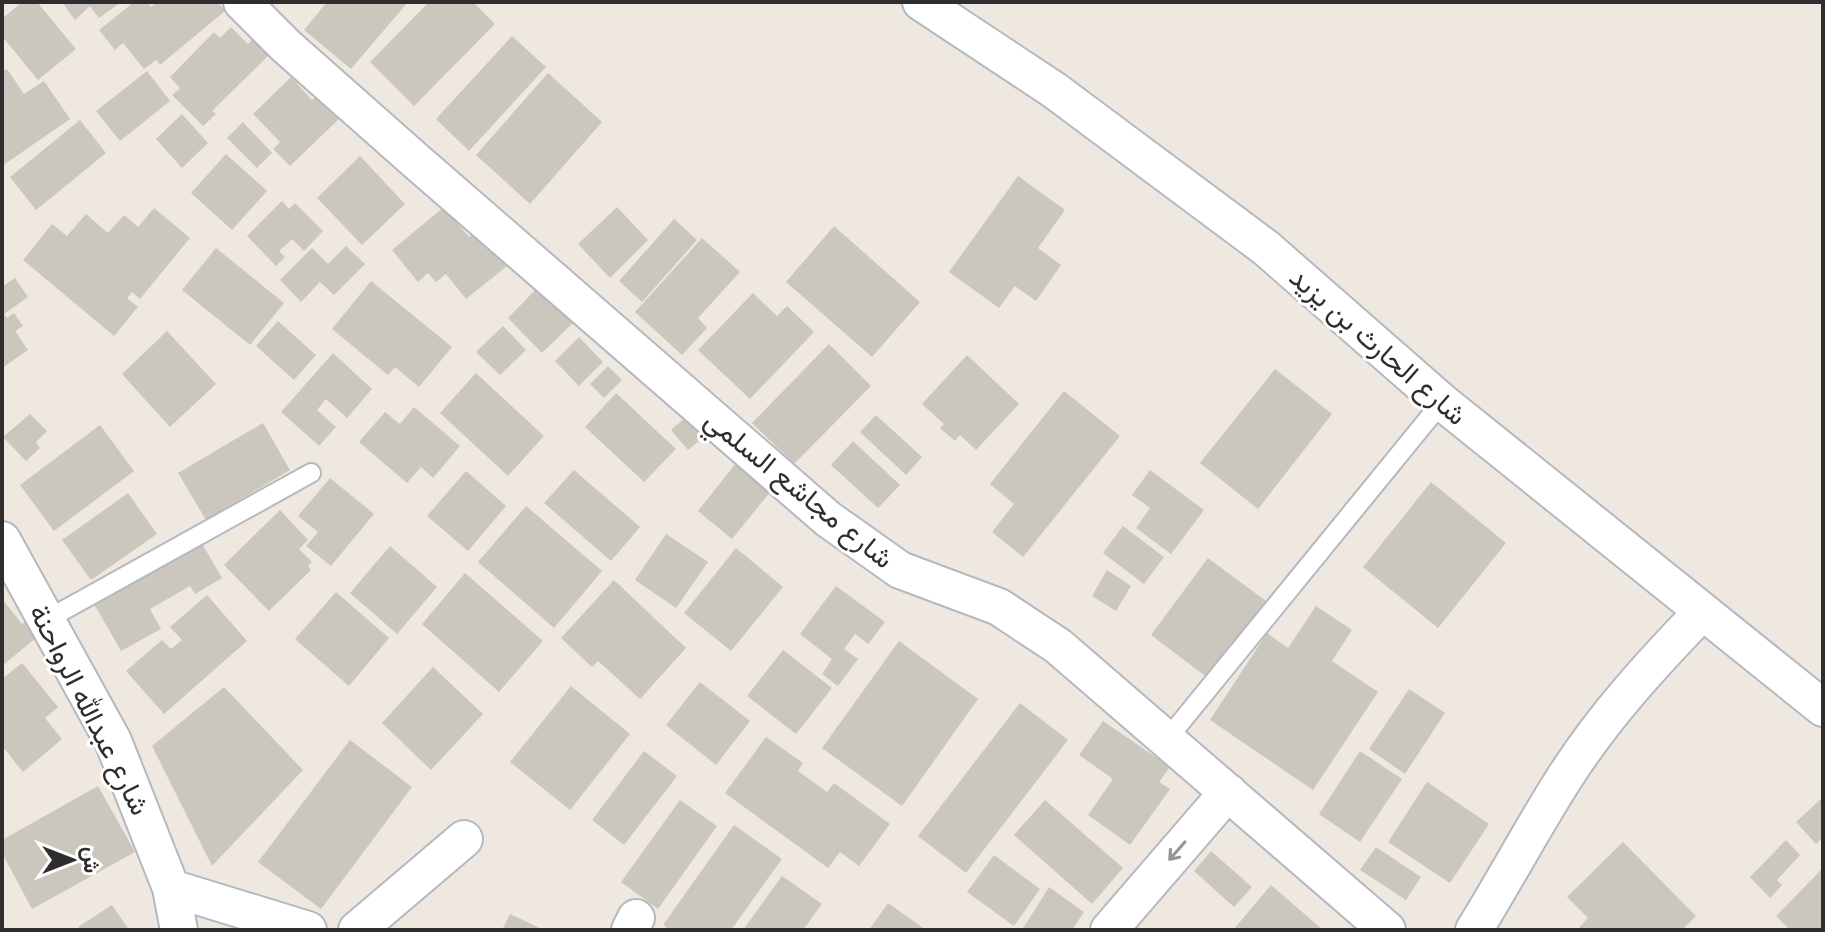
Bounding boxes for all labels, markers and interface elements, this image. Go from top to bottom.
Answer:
street label: شارع الحارث بن يزيد [1282,257,1476,433]
street label: شارع مجاشع السلمي [694,400,902,580]
street label: شارع عبدالله الرواحنة [21,597,161,821]
north arrow [32,820,112,900]
one-way arrow [1168,840,1186,860]
text: ش [78,847,108,873]

